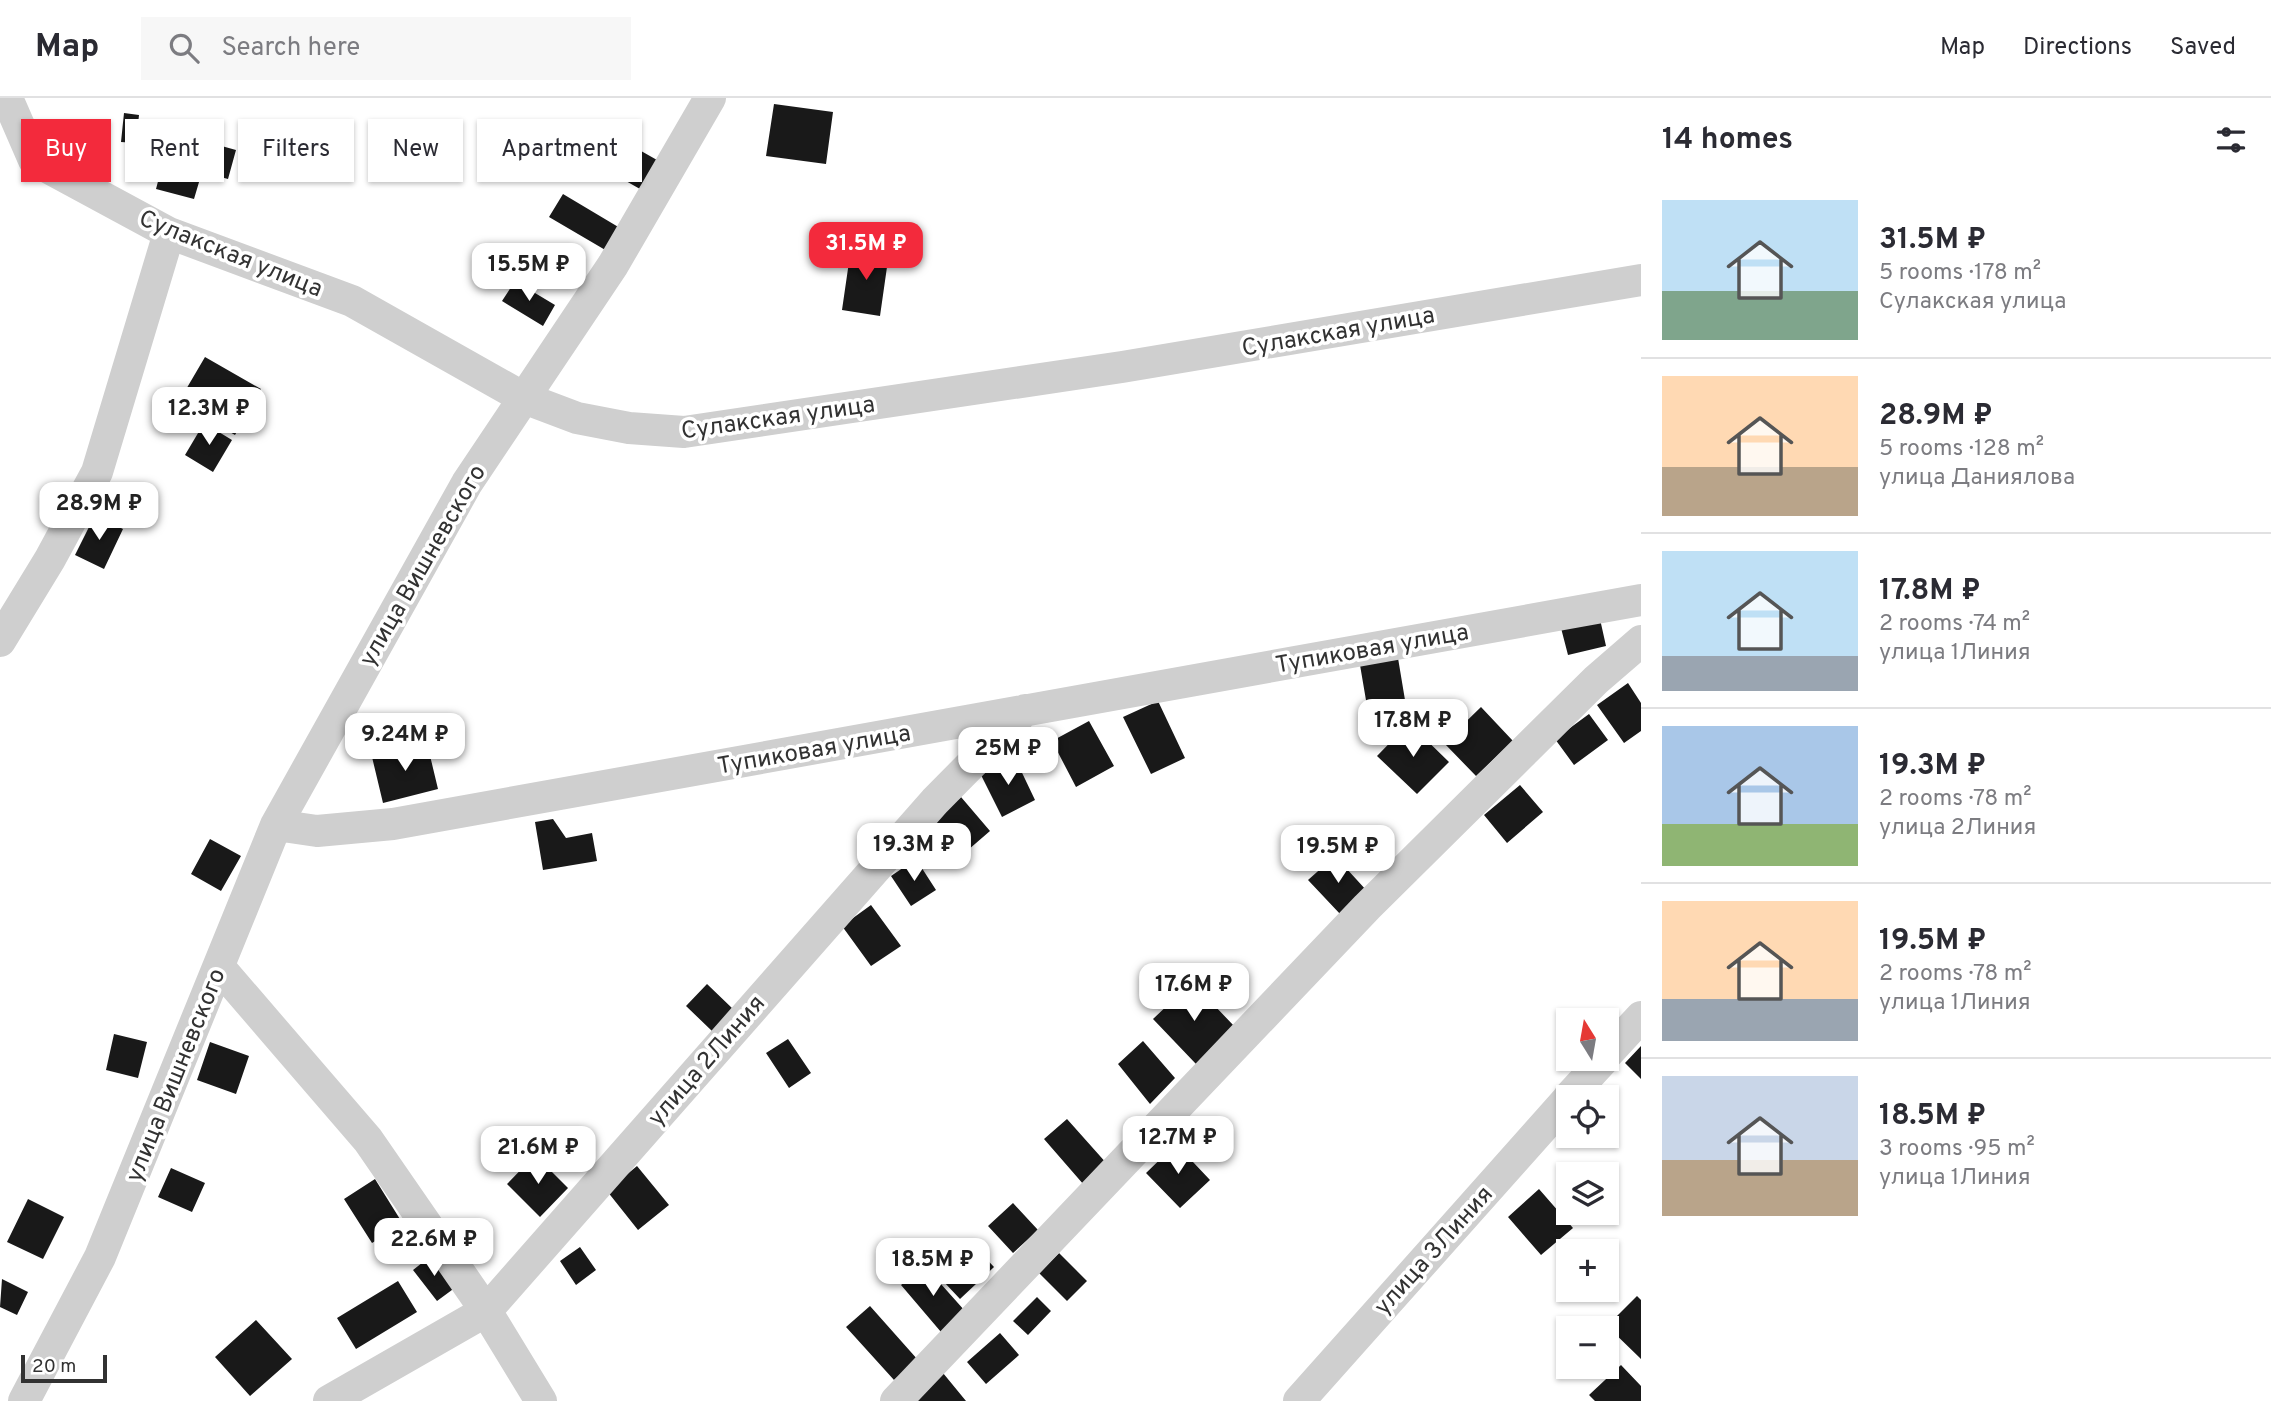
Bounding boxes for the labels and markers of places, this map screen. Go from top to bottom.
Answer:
pin: 31.5M ₽ [801,222,931,282]
pin: 15.5M ₽ [464,244,594,303]
pin: 12.3M ₽ [144,388,274,447]
pin: 28.9M ₽ [34,482,164,542]
pin: 17.8M ₽ [1348,700,1478,759]
pin: 9.24M ₽ [340,714,470,773]
pin: 25M ₽ [959,728,1057,787]
pin: 19.3M ₽ [849,824,979,883]
pin: 19.5M ₽ [1273,826,1403,885]
pin: 17.6M ₽ [1129,964,1259,1023]
pin: 12.7M ₽ [1113,1116,1243,1176]
pin: 21.6M ₽ [473,1126,603,1186]
pin: 22.6M ₽ [369,1218,499,1278]
pin: 18.5M ₽ [868,1238,998,1298]

